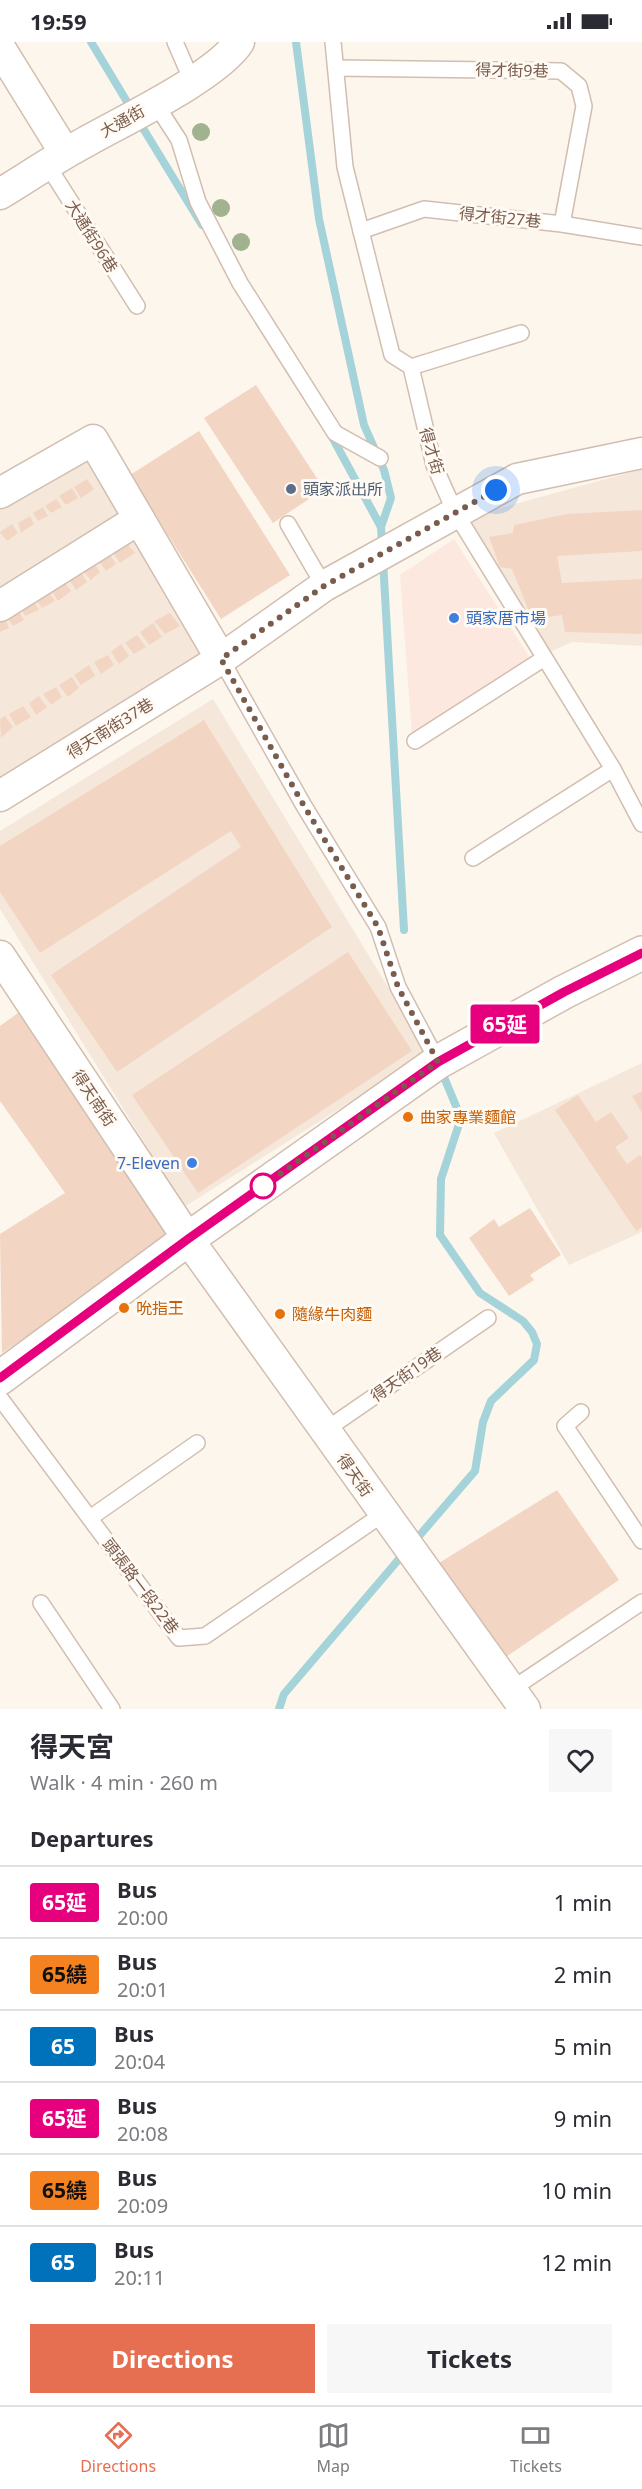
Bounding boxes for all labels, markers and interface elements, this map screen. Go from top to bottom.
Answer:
text: 19:59 [30,6,87,36]
street label: 得才街9巷 [475,58,549,82]
street label: 大通街 [96,100,148,142]
street label: 大通街96巷 [61,195,123,277]
street label: 得才街27巷 [458,202,542,232]
street label: 得才街 [415,425,449,477]
your location [481,475,511,505]
place label: 頭家派出所 [303,478,383,500]
marker: 頭家派出所 [284,482,298,496]
place label: 頭家厝市場 [466,607,546,629]
marker: 頭家厝市場 [447,611,461,625]
street label: 得天南街37巷 [62,693,158,763]
line badge: 65延 [470,1004,540,1044]
text: 65延 [482,1010,528,1038]
street label: 得天南街 [67,1065,121,1131]
place label: 曲家專業麵館 [420,1106,516,1128]
marker: 曲家專業麵館 [401,1110,415,1124]
place label: 7-Eleven [117,1152,180,1174]
marker: 7-Eleven [185,1156,199,1170]
unlabelled marker [250,1173,276,1199]
place label: 吮指王 [136,1297,184,1319]
marker: 吮指王 [117,1301,131,1315]
place label: 隨緣牛肉麵 [292,1303,372,1325]
marker: 隨緣牛肉麵 [273,1307,287,1321]
street label: 得天街19巷 [366,1341,446,1407]
street label: 得天街 [332,1449,378,1501]
street label: 頭張路一段22巷 [98,1534,184,1638]
text: 得天宮 [30,1727,114,1765]
button: heart [549,1729,612,1792]
text: Walk · 4 min · 260 m [30,1769,218,1796]
text: Departures [30,1823,154,1853]
text: Bus [117,1874,157,1904]
text: 1 min [554,1887,612,1917]
text: 65延 [42,1888,87,1916]
text: 20:00 [117,1904,168,1931]
text: Bus [117,1946,157,1976]
text: 2 min [554,1959,612,1989]
text: 65繞 [42,1960,87,1988]
text: 20:01 [117,1976,168,2003]
text: Bus [114,2018,154,2048]
text: 5 min [554,2031,612,2061]
text: 65 [51,2032,75,2060]
text: 20:04 [114,2048,165,2075]
text: Bus [117,2090,157,2120]
text: 9 min [554,2103,612,2133]
text: 65延 [42,2104,87,2132]
text: 20:08 [117,2120,168,2147]
text: Bus [117,2162,157,2192]
text: 10 min [541,2175,612,2205]
text: 65繞 [42,2176,87,2204]
text: 20:09 [117,2192,168,2219]
text: Bus [114,2234,154,2264]
text: 12 min [541,2247,612,2277]
text: 65 [51,2248,75,2276]
text: 20:11 [114,2264,165,2291]
button: Directions [30,2324,315,2393]
button: Tickets [327,2324,612,2393]
tab: Directions [80,2419,156,2477]
tab: Map [316,2419,350,2477]
tab: Tickets [510,2419,562,2477]

